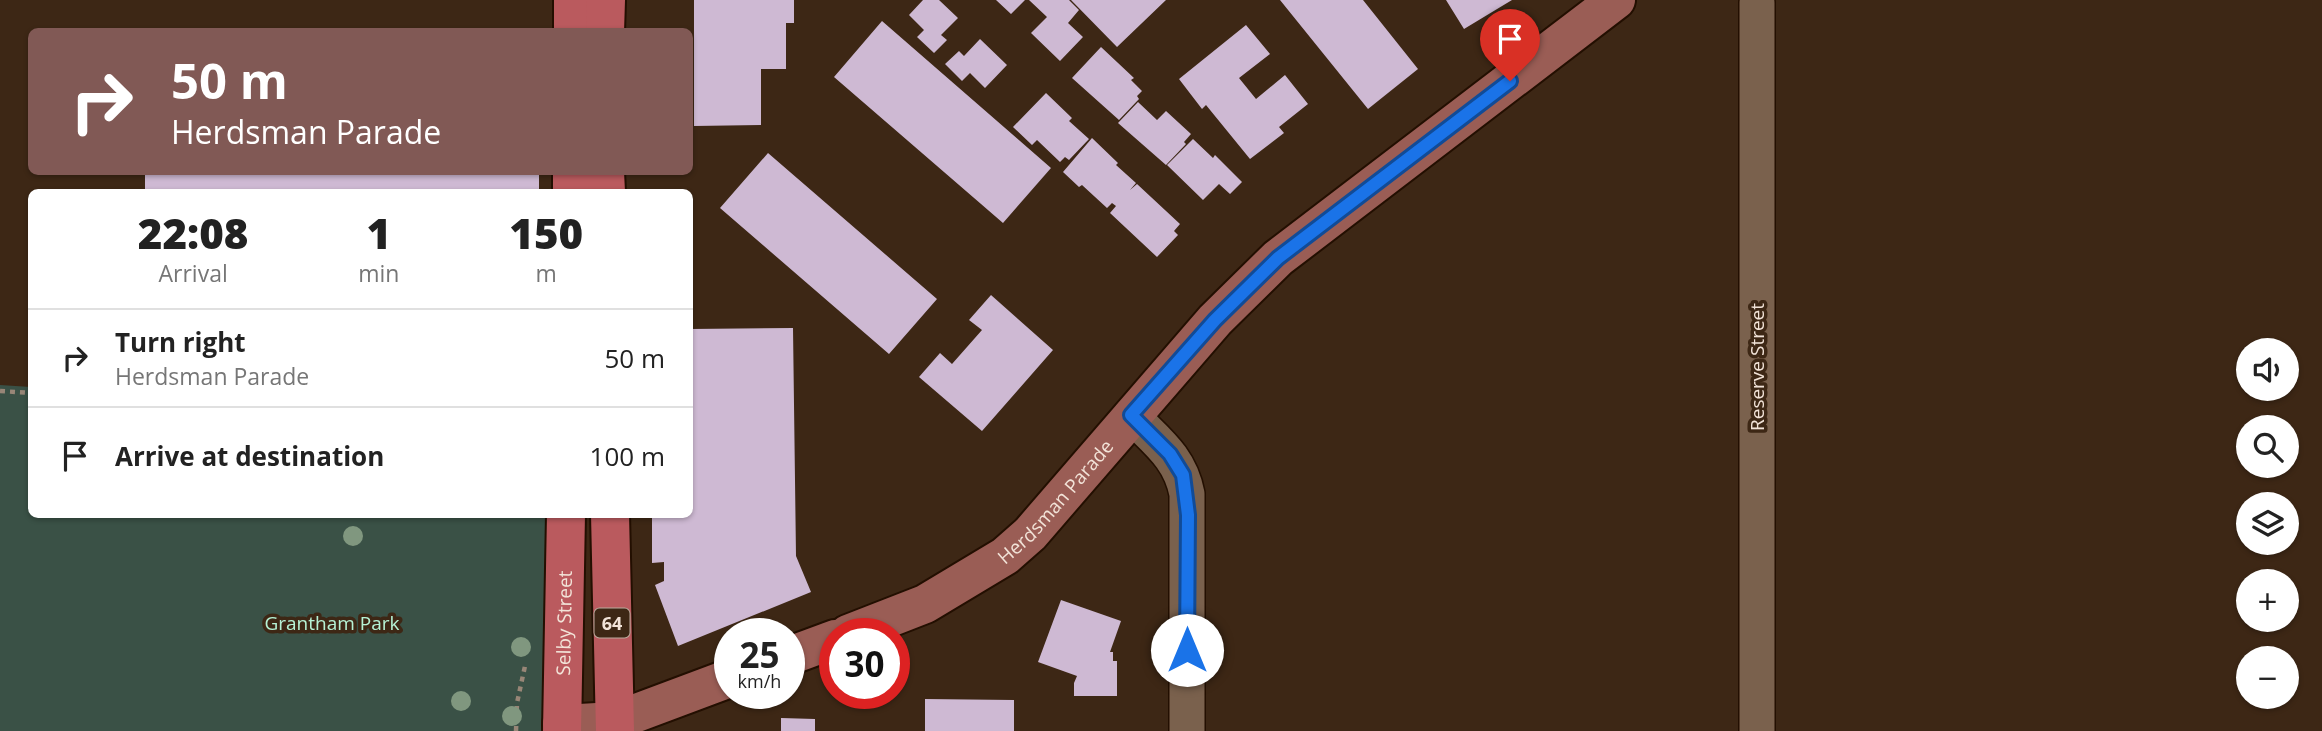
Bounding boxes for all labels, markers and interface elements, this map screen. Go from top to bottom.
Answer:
pin [1480,9,1540,81]
icon: arrive [1491,20,1529,58]
text: 50 m [171,47,288,113]
icon: right [56,56,147,147]
text: Herdsman Parade [171,110,441,153]
text: 22:08 [138,204,248,261]
text: 1 [367,204,391,261]
text: 150 [509,204,583,261]
text: Arrival [159,257,228,289]
text: min [358,257,399,289]
text: m [536,257,557,289]
street label: Reserve Street [1744,303,1770,431]
text: Turn right [115,324,246,360]
map controls [2236,338,2299,709]
button: sound [2236,338,2299,401]
icon: right [56,339,94,377]
text: 50 m [604,340,665,376]
text: Herdsman Parade [115,360,309,392]
button: search [2236,415,2299,478]
street label: Herdsman Parade [992,434,1119,570]
icon: arrive [56,437,94,475]
text: Arrive at destination [115,438,384,474]
text: 100 m [590,438,665,474]
button: layers [2236,492,2299,555]
button: + [2236,569,2299,632]
street label: Selby Street [550,570,578,676]
road number: 64 [594,608,630,638]
park label: Grantham Park [264,610,400,636]
position arrow [1150,613,1224,687]
speed limit sign: 30 [819,618,910,709]
text: 25 [739,631,780,678]
button: − [2236,646,2299,709]
text: km/h [738,669,781,693]

